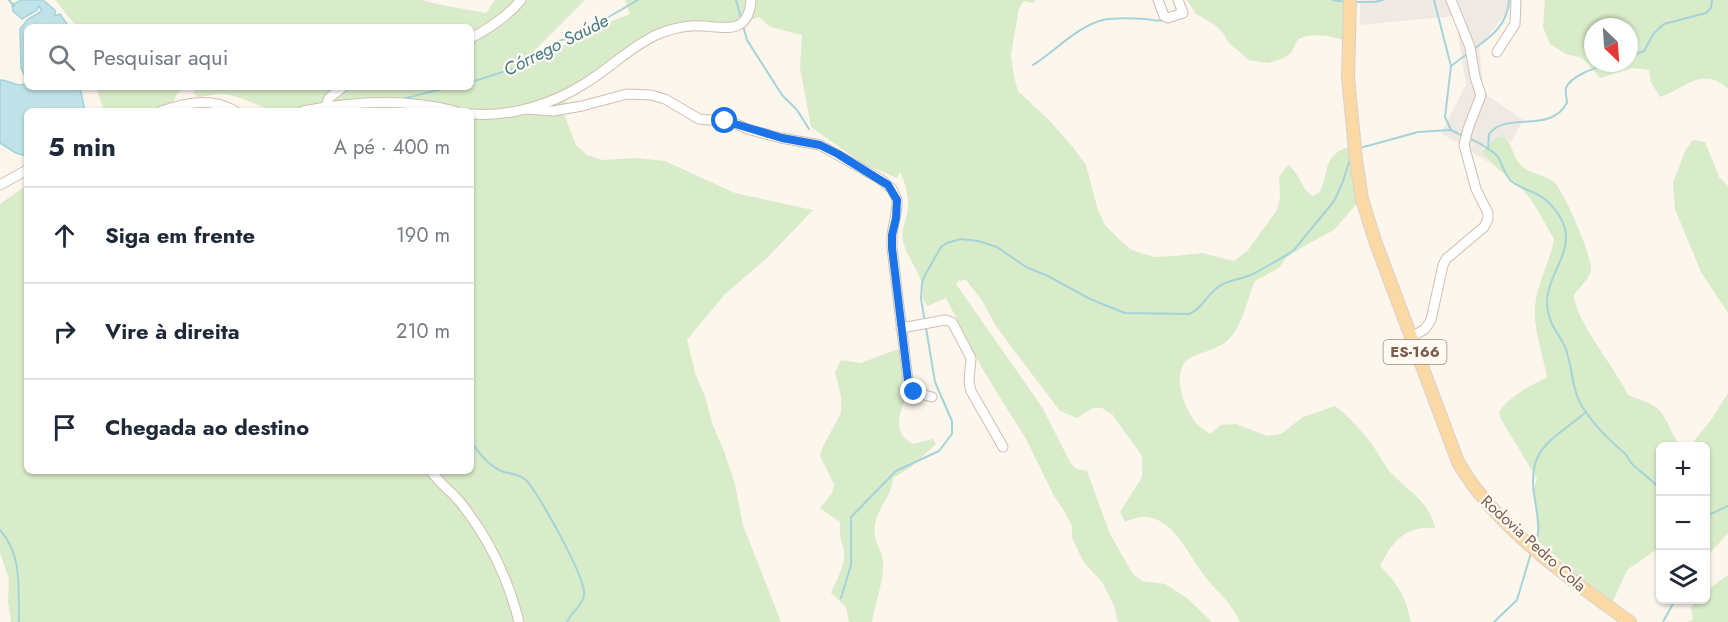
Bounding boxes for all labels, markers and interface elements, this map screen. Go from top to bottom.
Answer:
water label: Córrego Saúde [499,7,613,83]
north arrow [1584,18,1638,72]
search box [24,24,474,90]
icon: search [45,41,78,74]
text: Pesquisar aqui [93,41,228,73]
route start [711,107,737,133]
text: 5 min [48,128,116,166]
text: A pé · 400 m [334,133,450,162]
icon: ahead [48,219,81,252]
text: Siga em frente [105,219,255,251]
text: 190 m [396,221,450,250]
icon: right [48,315,81,348]
text: Vire à direita [105,315,240,347]
text: 210 m [396,317,450,346]
road number: ES-166 [1384,340,1446,364]
route end [900,378,926,404]
icon: arrive [48,411,81,444]
text: Chegada ao destino [105,411,309,443]
map controls [1656,442,1710,604]
button: + [1656,442,1710,496]
street label: Rodovia Pedro Cola [1476,490,1591,597]
button: − [1656,496,1710,550]
button: layers [1656,550,1710,604]

